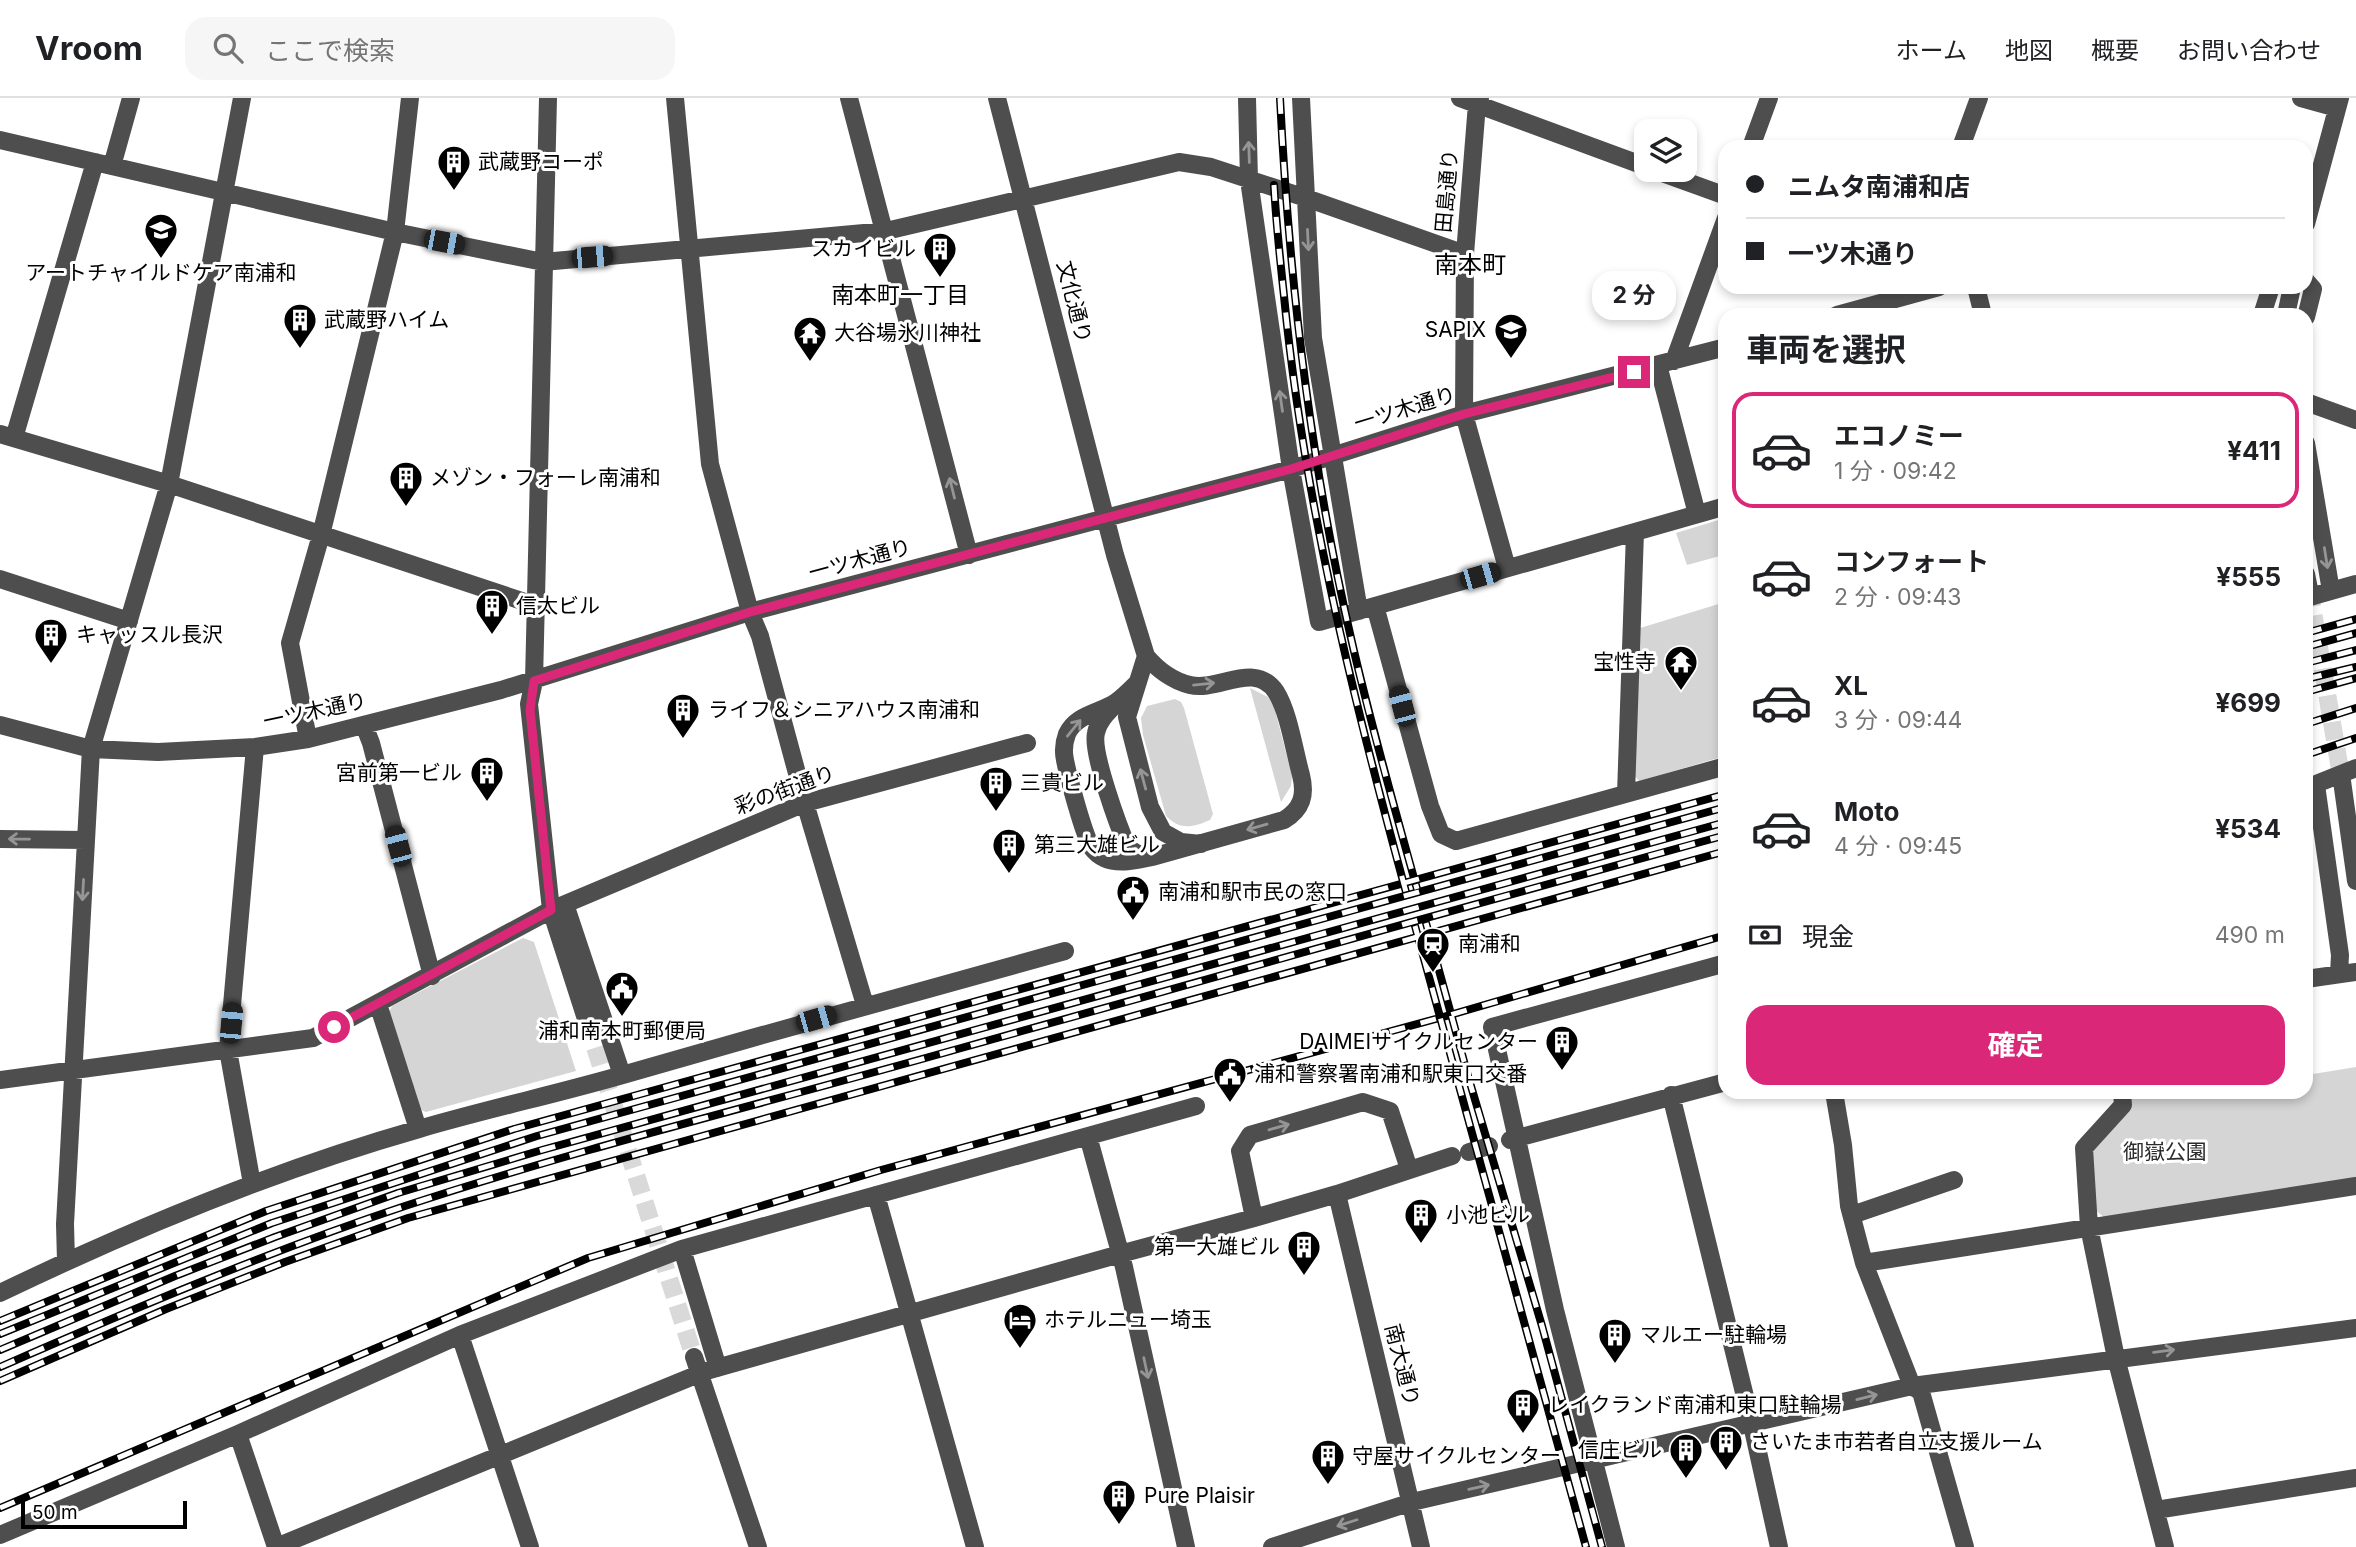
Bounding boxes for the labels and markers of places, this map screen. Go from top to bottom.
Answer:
building icon: 武蔵野コーポ [435,143,473,192]
place label: 武蔵野コーポ [478,149,604,174]
school or university icon: アートチャイルドケア南浦和 [142,211,180,260]
building icon: スカイビル [921,230,959,279]
place label: スカイビル [811,236,916,261]
place label: アートチャイルドケア南浦和 [25,260,297,285]
building icon: 武蔵野ハイム [281,301,319,350]
place label: 武蔵野ハイム [324,307,449,332]
school or university icon: SAPIX [1492,311,1530,360]
temple icon: 大谷場氷川神社 [791,314,829,363]
place label: SAPIX [1425,317,1486,342]
place label: 大谷場氷川神社 [834,320,981,345]
building icon: メゾン・フォーレ南浦和 [387,459,425,508]
place label: メゾン・フォーレ南浦和 [430,465,661,490]
building icon: 信太ビル [473,587,511,636]
place label: 信太ビル [516,593,600,618]
building icon: キャッスル長沢 [32,616,70,665]
place label: キャッスル長沢 [76,622,223,647]
temple icon: 宝性寺 [1662,643,1700,692]
place label: 宝性寺 [1593,649,1656,674]
building icon: ライフ＆シニアハウス南浦和 [664,691,702,740]
place label: ライフ＆シニアハウス南浦和 [708,697,980,722]
building icon: 宮前第一ビル [468,754,506,803]
place label: 宮前第一ビル [336,760,462,785]
building icon: 三貴ビル [977,764,1015,813]
place label: 三貴ビル [1020,770,1104,795]
building icon: 第三大雄ビル [990,826,1028,875]
place label: 第三大雄ビル [1034,832,1160,857]
public building icon: 南浦和駅市民の窓口 [1114,873,1152,922]
place label: 南浦和駅市民の窓口 [1158,879,1347,904]
station icon: 南浦和 [1414,925,1452,974]
place label: 南浦和 [1458,931,1521,956]
public building icon: 浦和南本町郵便局 [603,969,641,1018]
place label: 浦和南本町郵便局 [538,1018,706,1043]
building icon: DAIMEIサイクルセンター [1543,1023,1581,1072]
place label: DAIMEIサイクルセンター [1299,1029,1538,1054]
public building icon: 浦和警察署南浦和駅東口交番 [1211,1055,1249,1104]
place label: 浦和警察署南浦和駅東口交番 [1254,1061,1527,1086]
building icon: 小池ビル [1402,1196,1440,1245]
place label: 小池ビル [1446,1202,1530,1227]
building icon: 第一大雄ビル [1285,1228,1323,1277]
place label: 第一大雄ビル [1154,1234,1280,1259]
hotel icon: ホテルニュー埼玉 [1001,1301,1039,1350]
place label: ホテルニュー埼玉 [1044,1307,1212,1332]
building icon: マルエー駐輪場 [1596,1316,1634,1365]
place label: マルエー駐輪場 [1640,1322,1787,1347]
building icon: レイクランド南浦和東口駐輪場 [1504,1386,1542,1435]
place label: レイクランド南浦和東口駐輪場 [1548,1392,1842,1417]
building icon: さいたま市若者自立支援ルーム [1707,1423,1745,1472]
place label: さいたま市若者自立支援ルーム [1750,1429,2043,1454]
building icon: 信庄ビル [1667,1431,1705,1480]
building icon: 守屋サイクルセンター [1309,1437,1347,1486]
place label: 信庄ビル [1578,1437,1662,1462]
place label: 守屋サイクルセンター [1352,1443,1561,1468]
building icon: Pure Plaisir [1100,1477,1138,1526]
place label: Pure Plaisir [1144,1483,1255,1508]

